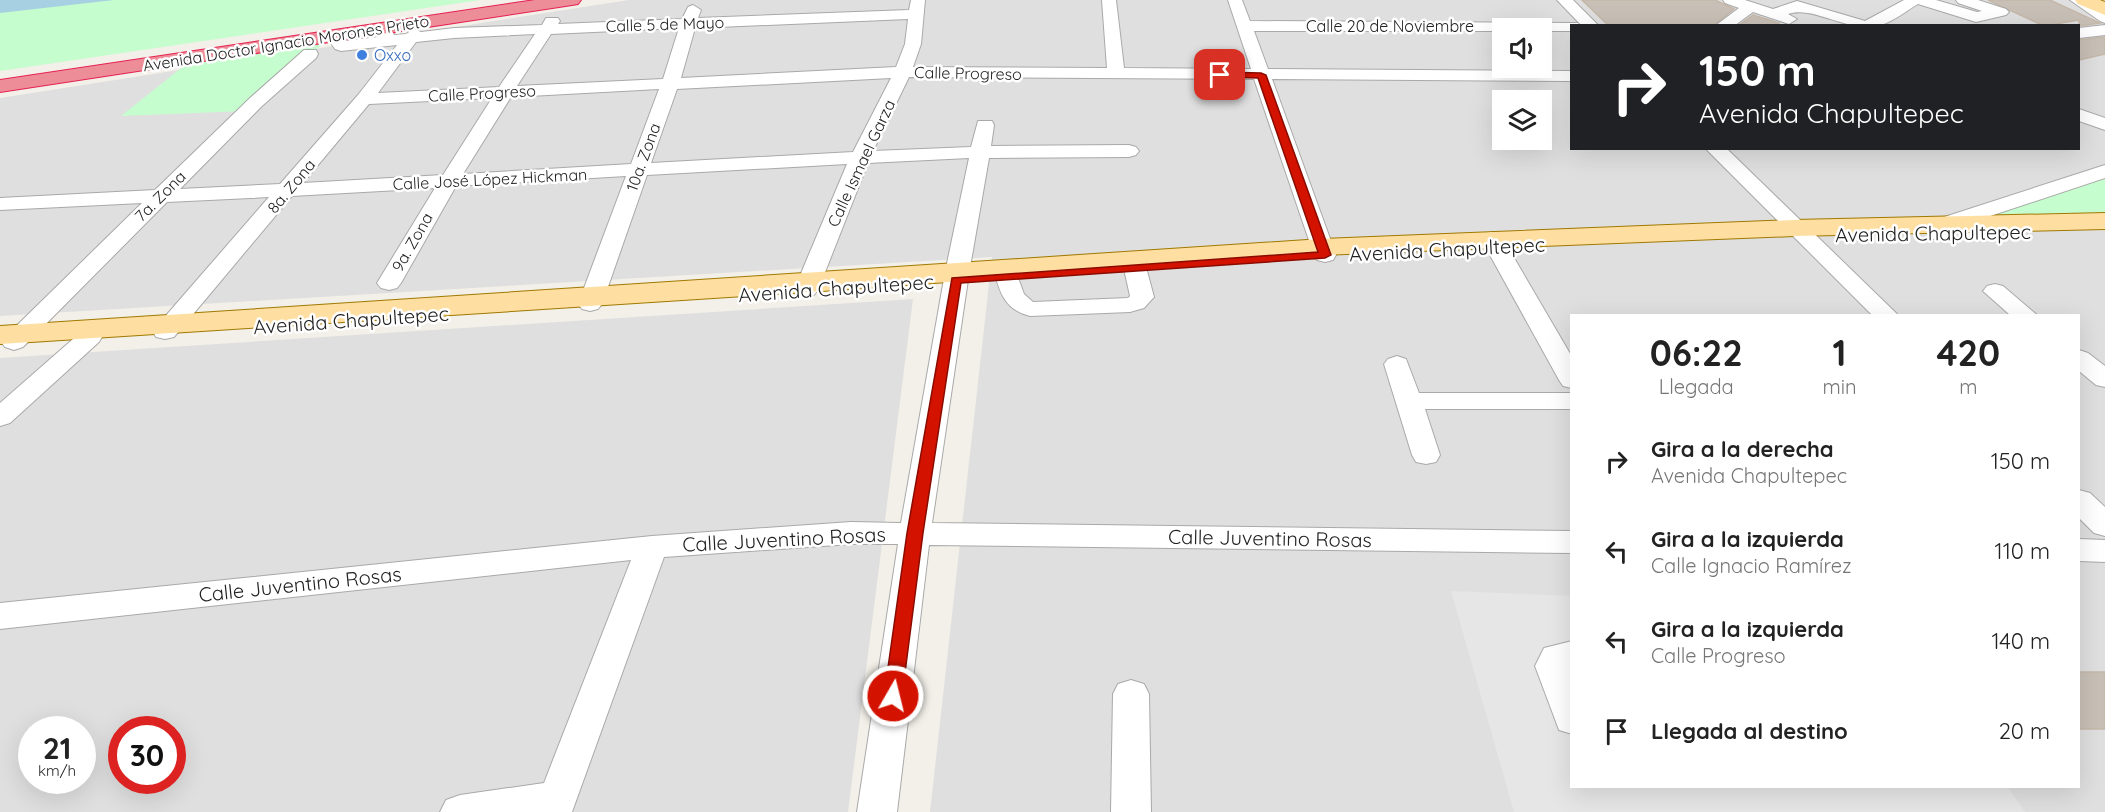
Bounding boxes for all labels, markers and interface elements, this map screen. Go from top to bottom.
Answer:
street label: Avenida Doctor Ignacio Morones Prieto [142,10,430,76]
street label: Calle 5 de Mayo [605,12,725,36]
street label: Calle 20 de Noviembre [1306,16,1474,36]
map controls [1492,18,1552,150]
button: sound [1492,18,1552,78]
text: 150 m [1699,44,1816,97]
place label: Oxxo [374,45,411,65]
marker: Oxxo [355,48,369,62]
icon: right [1600,48,1678,126]
pin [1194,49,1245,100]
icon: arrive [1203,58,1236,91]
street label: Calle Progreso [914,62,1022,84]
street label: Calle Progreso [428,80,536,106]
button: layers [1492,90,1552,150]
street label: Calle Ismael Garza [823,96,899,230]
text: Avenida Chapultepec [1699,96,1964,130]
street label: 10a. Zona [621,120,665,194]
street label: 8a. Zona [263,155,319,217]
street label: Calle José López Hickman [392,164,588,194]
street label: 7a. Zona [130,166,190,226]
street label: 9a. Zona [387,209,437,275]
street label: Avenida Chapultepec [1835,219,2031,247]
street label: Avenida Chapultepec [1348,231,1546,267]
street label: Avenida Chapultepec [737,269,935,307]
street label: Avenida Chapultepec [252,301,450,339]
text: 06:22 [1650,330,1743,375]
text: 1 [1833,330,1847,375]
text: 420 [1936,330,2000,375]
text: Llegada [1659,374,1734,399]
text: min [1822,374,1857,399]
text: m [1959,374,1977,399]
text: Gira a la derecha [1651,435,1834,463]
icon: right [1600,445,1633,478]
text: 150 m [1991,447,2050,475]
text: Avenida Chapultepec [1651,463,1847,488]
street label: Calle Juventino Rosas [682,521,886,557]
street label: Calle Juventino Rosas [1168,524,1372,552]
text: Gira a la izquierda [1651,525,1844,553]
icon: left [1600,535,1633,568]
text: 110 m [1995,537,2050,565]
text: Calle Ignacio Ramírez [1651,553,1852,578]
street label: Calle Juventino Rosas [197,561,403,607]
text: Gira a la izquierda [1651,615,1844,643]
icon: left [1600,625,1633,658]
text: 140 m [1991,627,2050,655]
text: Calle Progreso [1651,643,1786,668]
position arrow [861,664,925,728]
icon: arrive [1600,715,1633,748]
speed limit sign: 30 [108,716,186,794]
text: Llegada al destino [1651,717,1848,745]
text: 20 m [1999,717,2050,745]
text: 21 [43,729,71,767]
text: km/h [38,761,76,780]

